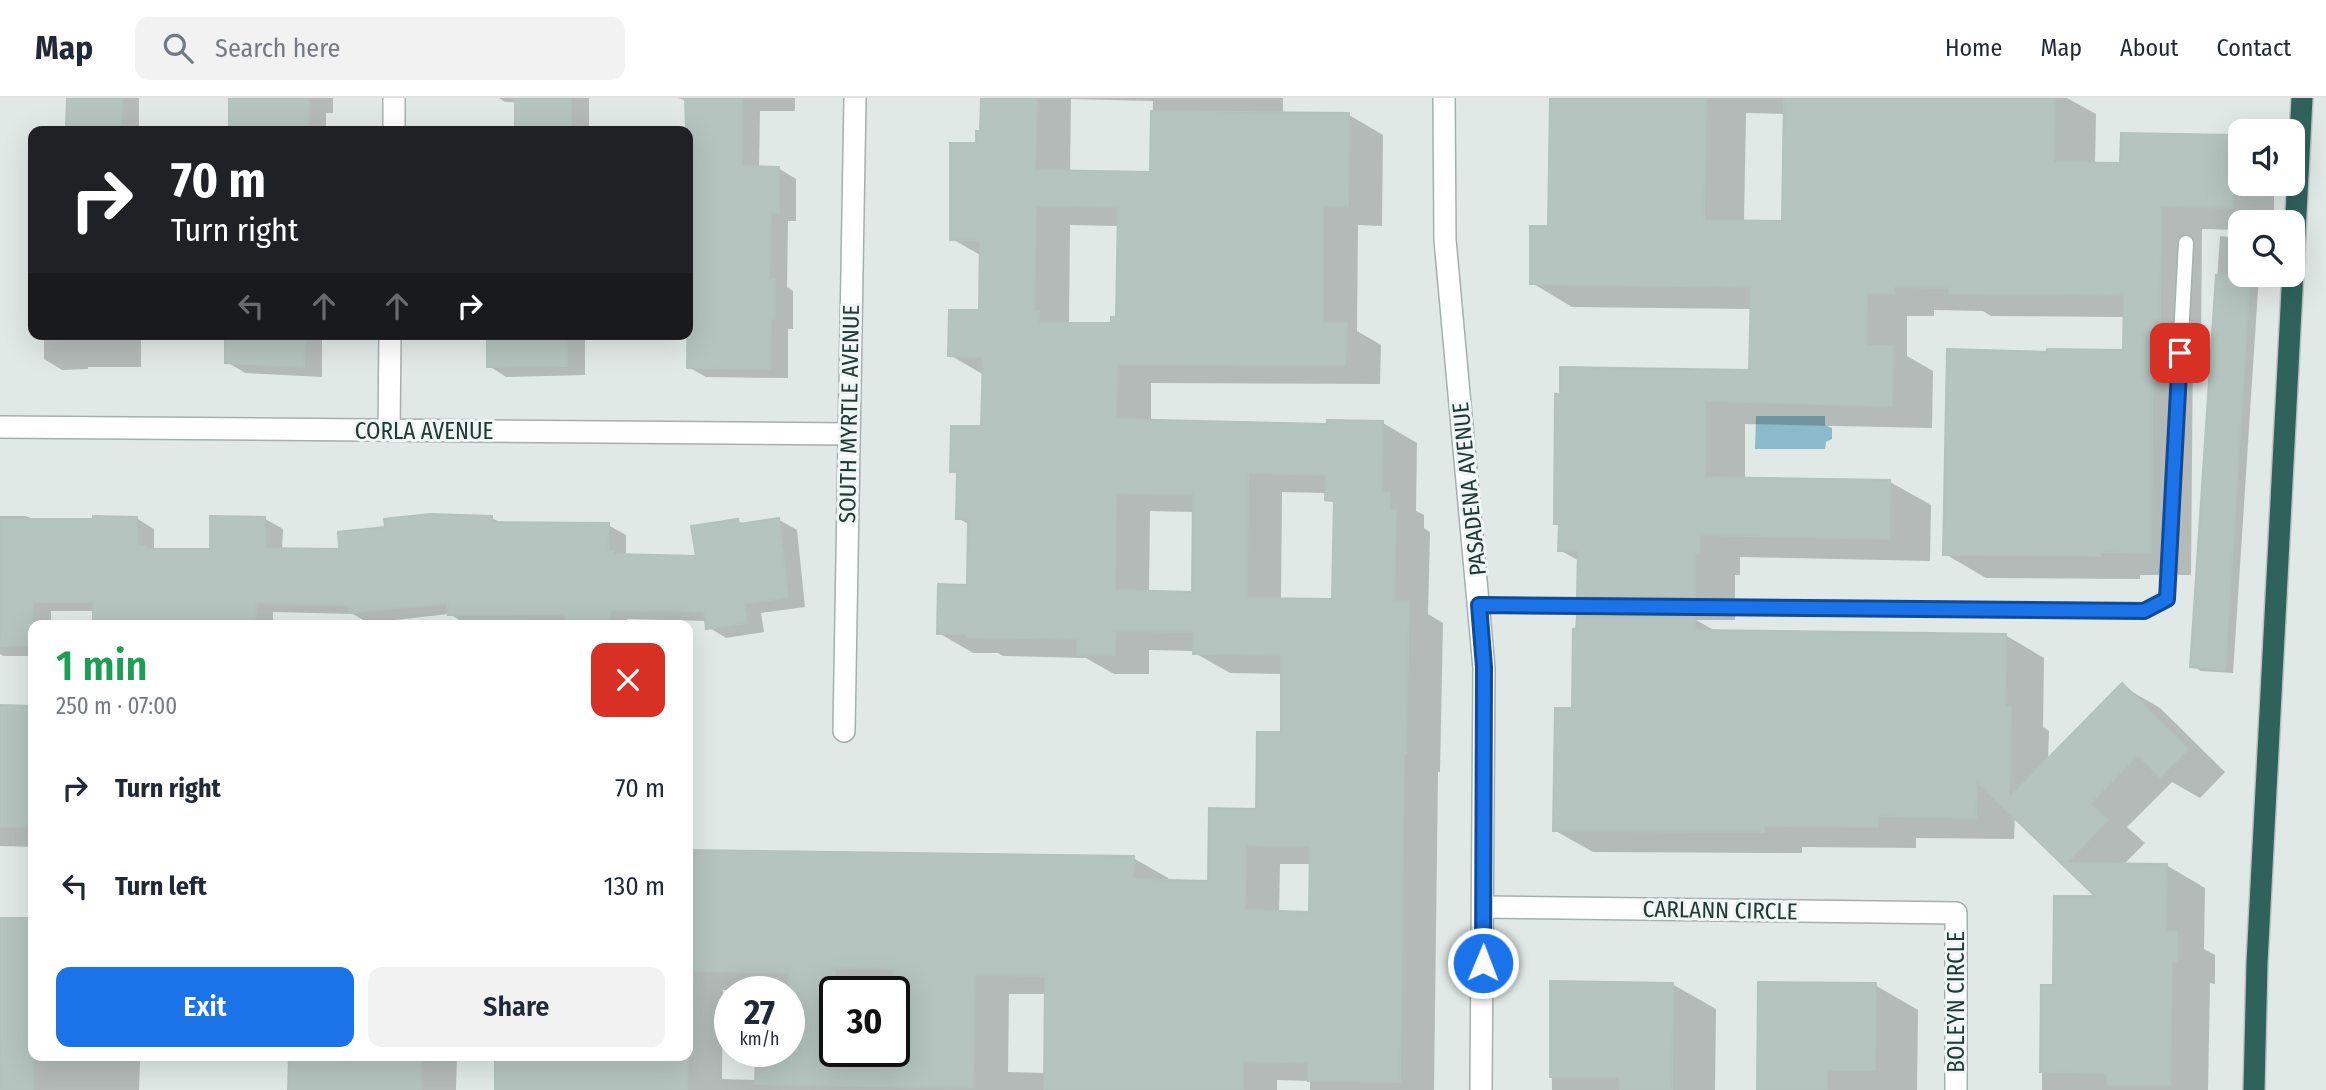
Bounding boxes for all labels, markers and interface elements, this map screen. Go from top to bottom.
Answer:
search box [135,17,625,80]
text: Map [35,28,93,68]
icon: search [159,29,197,67]
text: Search here [215,33,340,64]
text: Home [1945,34,2002,62]
text: Map [2040,34,2082,62]
text: About [2120,34,2178,62]
text: Contact [2216,34,2291,62]
map controls [2228,119,2305,287]
button: sound [2228,119,2305,196]
text: 70 m [171,151,266,210]
icon: right [56,154,147,245]
button: search [2228,210,2305,287]
text: Turn right [171,211,298,249]
icon: left [232,287,270,325]
icon: ahead [305,287,343,325]
icon: ahead [378,287,416,325]
icon: right [451,287,489,325]
street label: SOUTH MYRTLE AVENUE [833,305,865,523]
pin [2150,323,2210,383]
icon: arrive [2161,334,2199,372]
street label: PASADENA AVENUE [1446,401,1492,577]
street label: CORLA AVENUE [355,417,493,445]
text: 1 min [56,641,147,691]
button: close [591,643,665,717]
text: 250 m · 07:00 [56,692,177,720]
icon: right [56,769,94,807]
text: Turn right [115,773,221,804]
text: 70 m [615,773,665,804]
icon: left [56,867,94,905]
text: Turn left [115,871,207,902]
text: 130 m [603,871,665,902]
street label: CARLANN CIRCLE [1642,895,1798,925]
position arrow [1446,926,1520,1000]
street label: BOLEYN CIRCLE [1942,931,1970,1073]
button: Exit [56,967,354,1047]
button: Share [368,967,665,1047]
speed limit sign: 30 [819,976,910,1067]
text: 27 [744,991,775,1033]
text: km/h [739,1028,780,1050]

